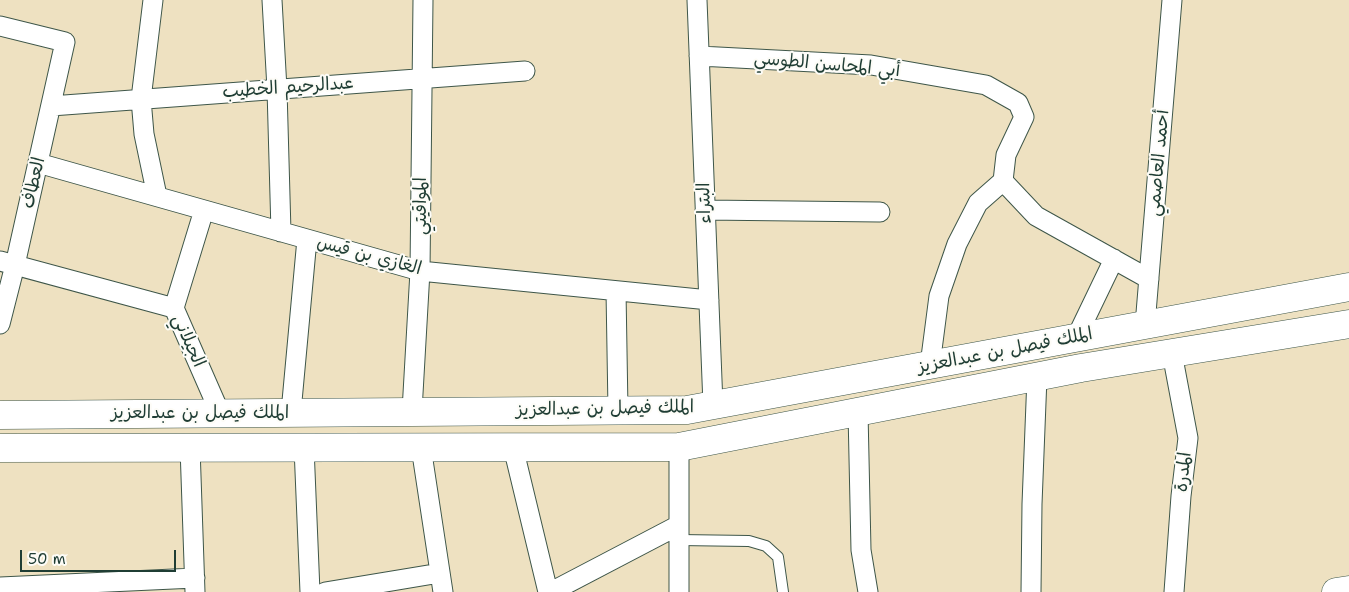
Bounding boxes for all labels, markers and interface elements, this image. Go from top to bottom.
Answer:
street label: أبي المحاسن الطوسي [753,48,901,82]
street label: عبدالرحيم الخطيب [222,73,354,103]
street label: أحمد العاصمي [1144,109,1174,217]
street label: العطاف [18,155,50,211]
street label: المواقيتي [410,177,432,235]
street label: البتراء [693,182,717,224]
street label: الغازي بن قيس [314,232,424,280]
street label: الجيلاني [167,311,209,371]
street label: الملك فيصل بن عبدالعزيز [915,323,1095,379]
street label: الملك فيصل بن عبدالعزيز [516,397,694,421]
street label: الملك فيصل بن عبدالعزيز [111,402,289,424]
street label: المدرة [1171,451,1197,493]
scale bar [22,540,179,572]
text: 50 m [28,549,66,569]

